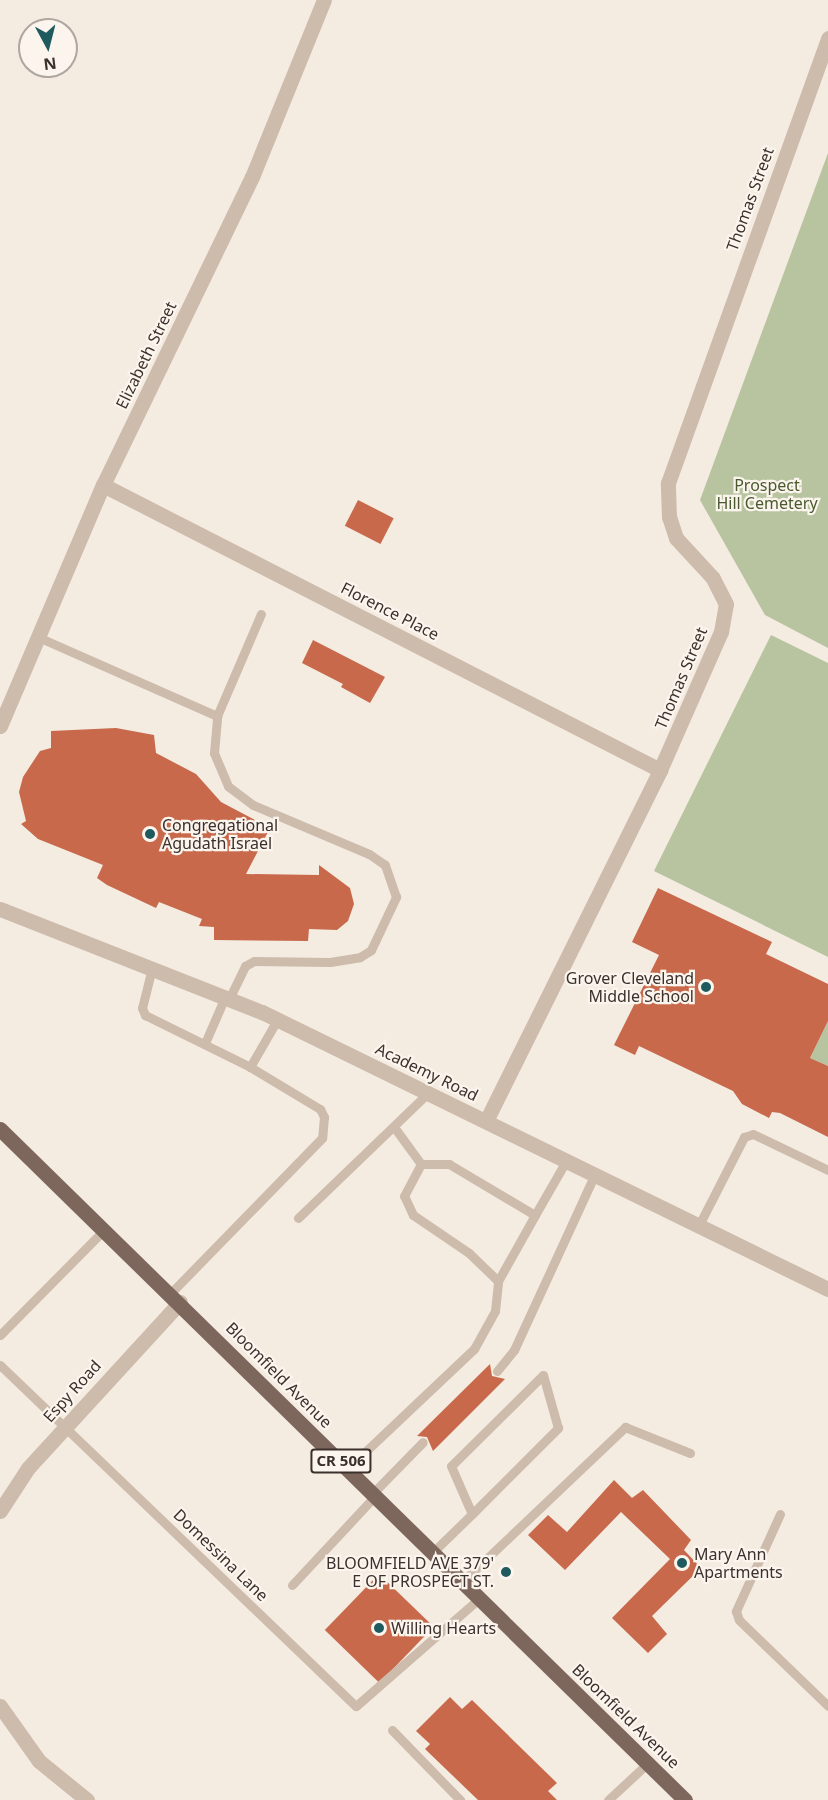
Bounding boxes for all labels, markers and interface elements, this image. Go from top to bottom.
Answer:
north arrow [18,18,78,78]
text: N [42,52,58,76]
street label: Thomas Street [722,145,778,253]
street label: Elizabeth Street [112,298,180,412]
park label: Prospect Hill Cemetery [716,475,818,513]
street label: Florence Place [338,578,442,644]
street label: Thomas Street [651,624,711,732]
place label: Congregational Agudath Israel [162,815,278,853]
marker: Congregational Agudath Israel [143,827,157,841]
place label: Grover Cleveland Middle School [566,968,694,1006]
marker: Grover Cleveland Middle School [699,980,713,994]
street label: Academy Road [373,1039,481,1105]
street label: Bloomfield Avenue [222,1318,336,1432]
street label: Espy Road [39,1356,105,1426]
road number: CR 506 [310,1449,372,1473]
street label: Domessina Lane [170,1505,272,1605]
place label: Mary Ann Apartments [694,1544,783,1582]
place label: BLOOMFIELD AVE 379' E OF PROSPECT ST. [326,1553,494,1591]
marker: Mary Ann Apartments [675,1556,689,1570]
marker: BLOOMFIELD AVE 379' E OF PROSPECT ST. [499,1565,513,1579]
place label: Willing Hearts [391,1618,496,1638]
marker: Willing Hearts [372,1621,386,1635]
street label: Bloomfield Avenue [568,1660,684,1772]

